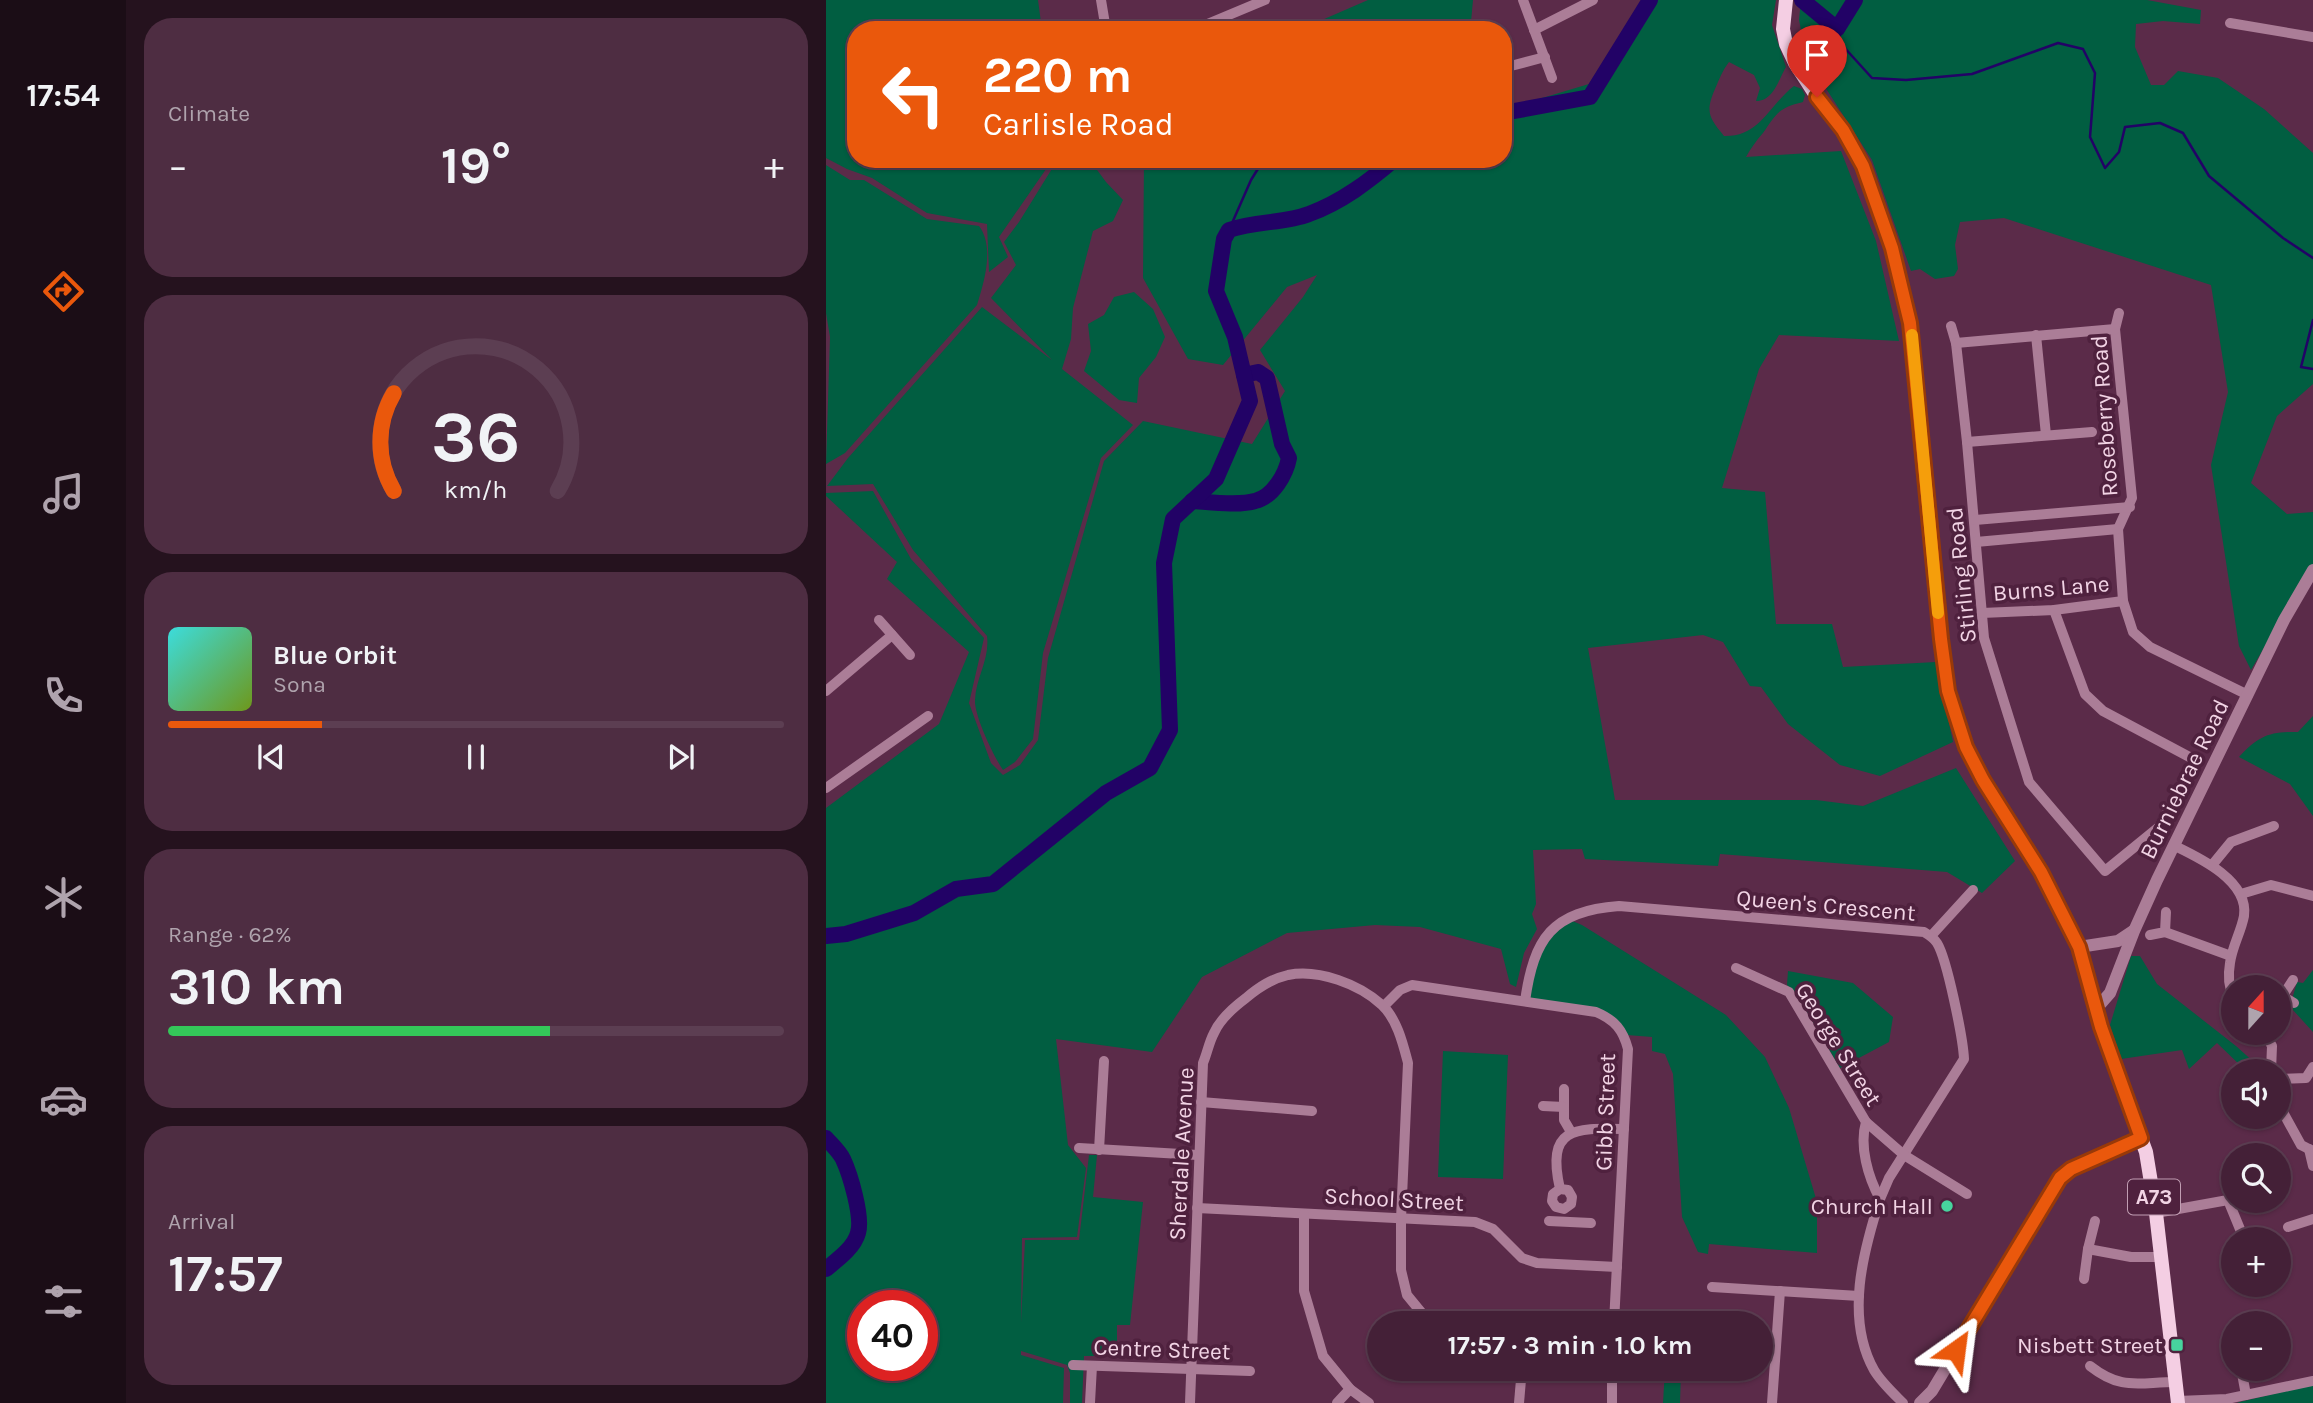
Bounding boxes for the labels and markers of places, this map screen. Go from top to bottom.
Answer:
pin [1787,25,1847,97]
place label: Church Hall [1811,1193,1933,1220]
marker: Church Hall [1939,1198,1955,1214]
place label: Nisbett Street [2017,1332,2163,1359]
marker: Nisbett Street [2169,1337,2185,1353]

